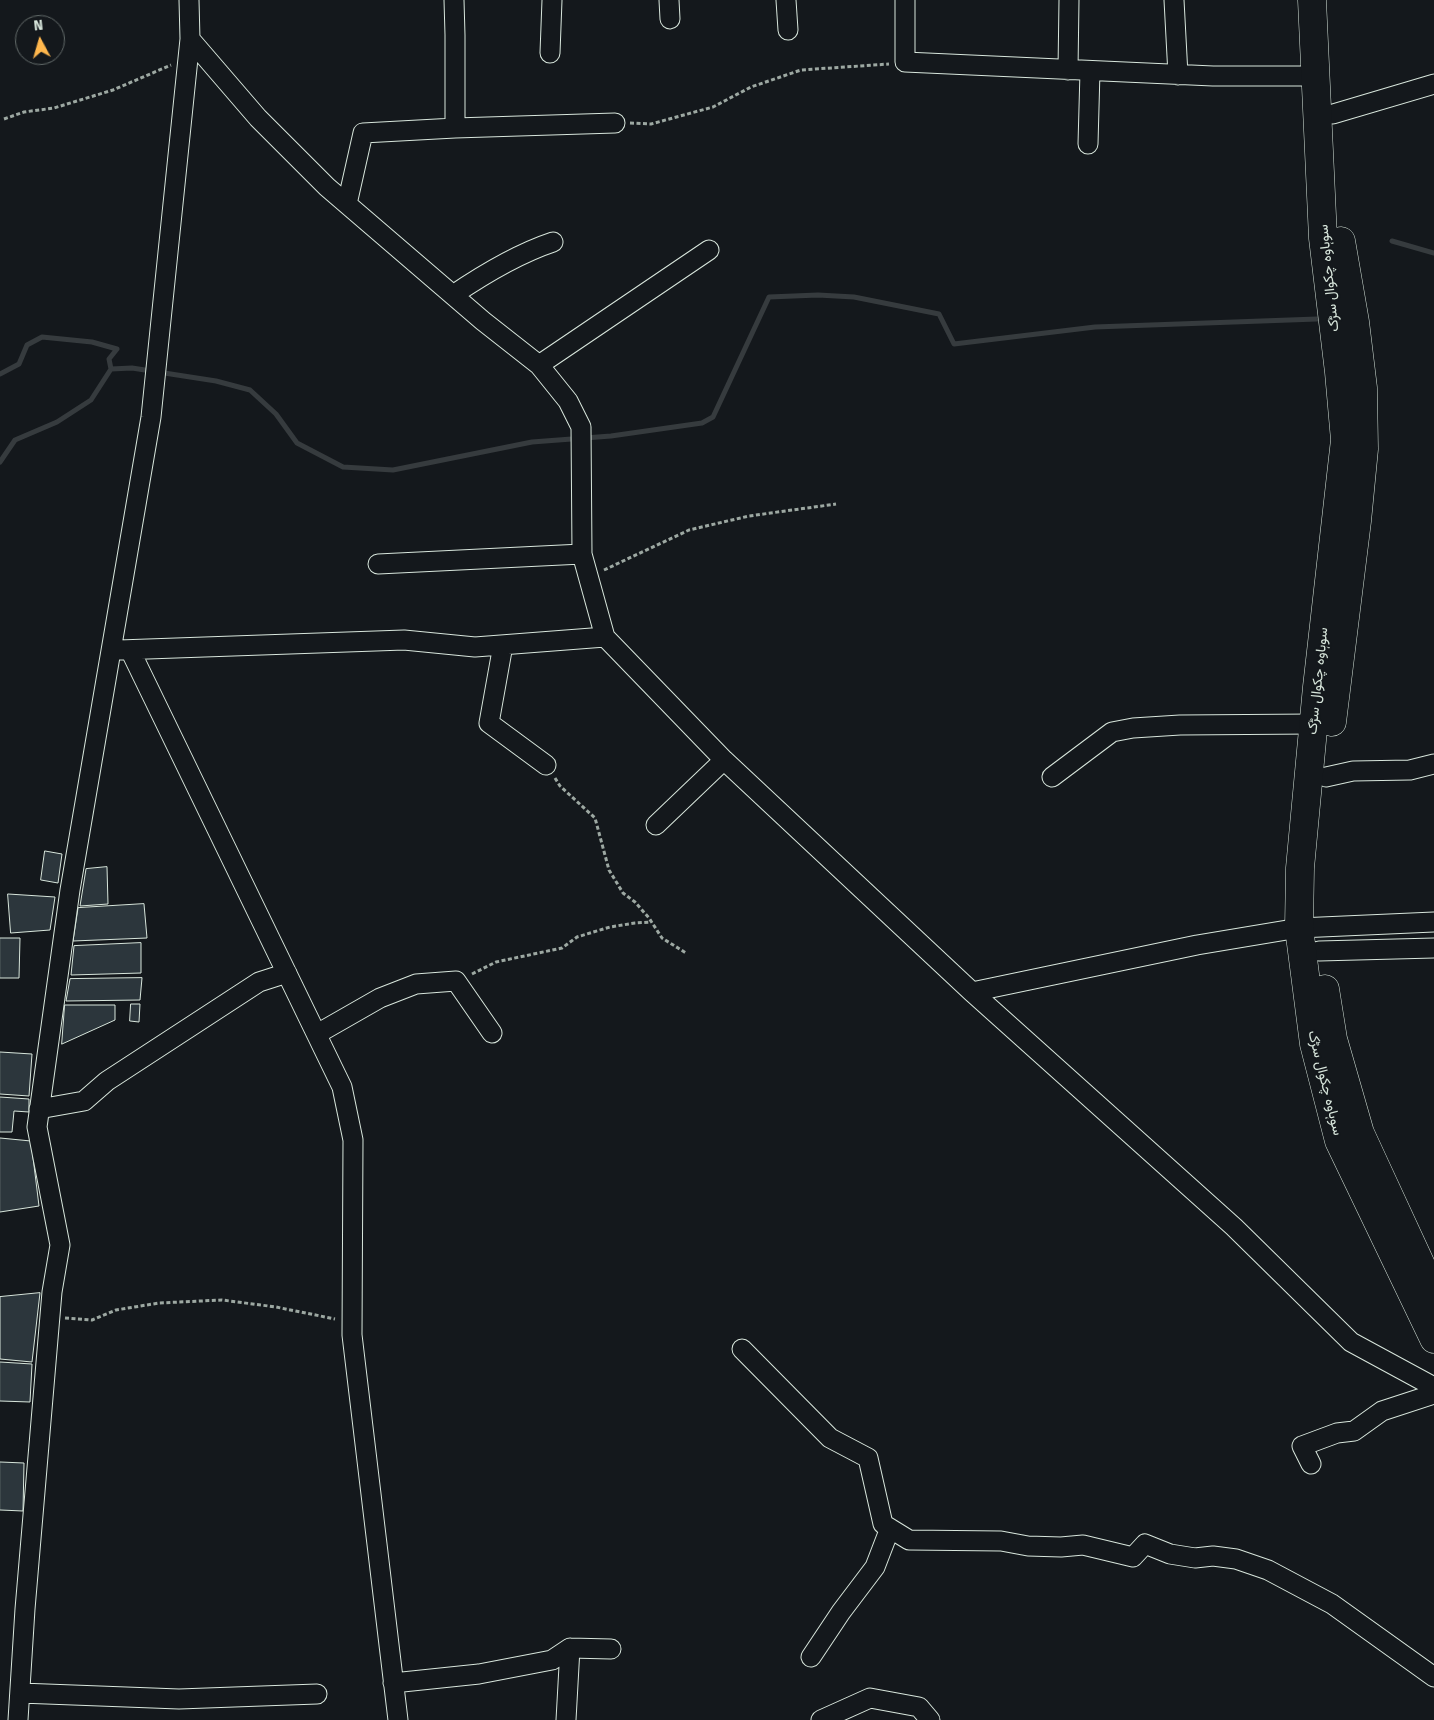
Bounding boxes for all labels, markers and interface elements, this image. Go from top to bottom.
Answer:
north arrow [15,15,65,65]
text: N [33,17,44,35]
street label: سوہاوہ چکوال سڑک [1315,224,1343,332]
street label: سوہاوہ چکوال سڑک [1304,627,1332,735]
street label: سوہاوہ چکوال سڑک [1304,1029,1346,1137]

